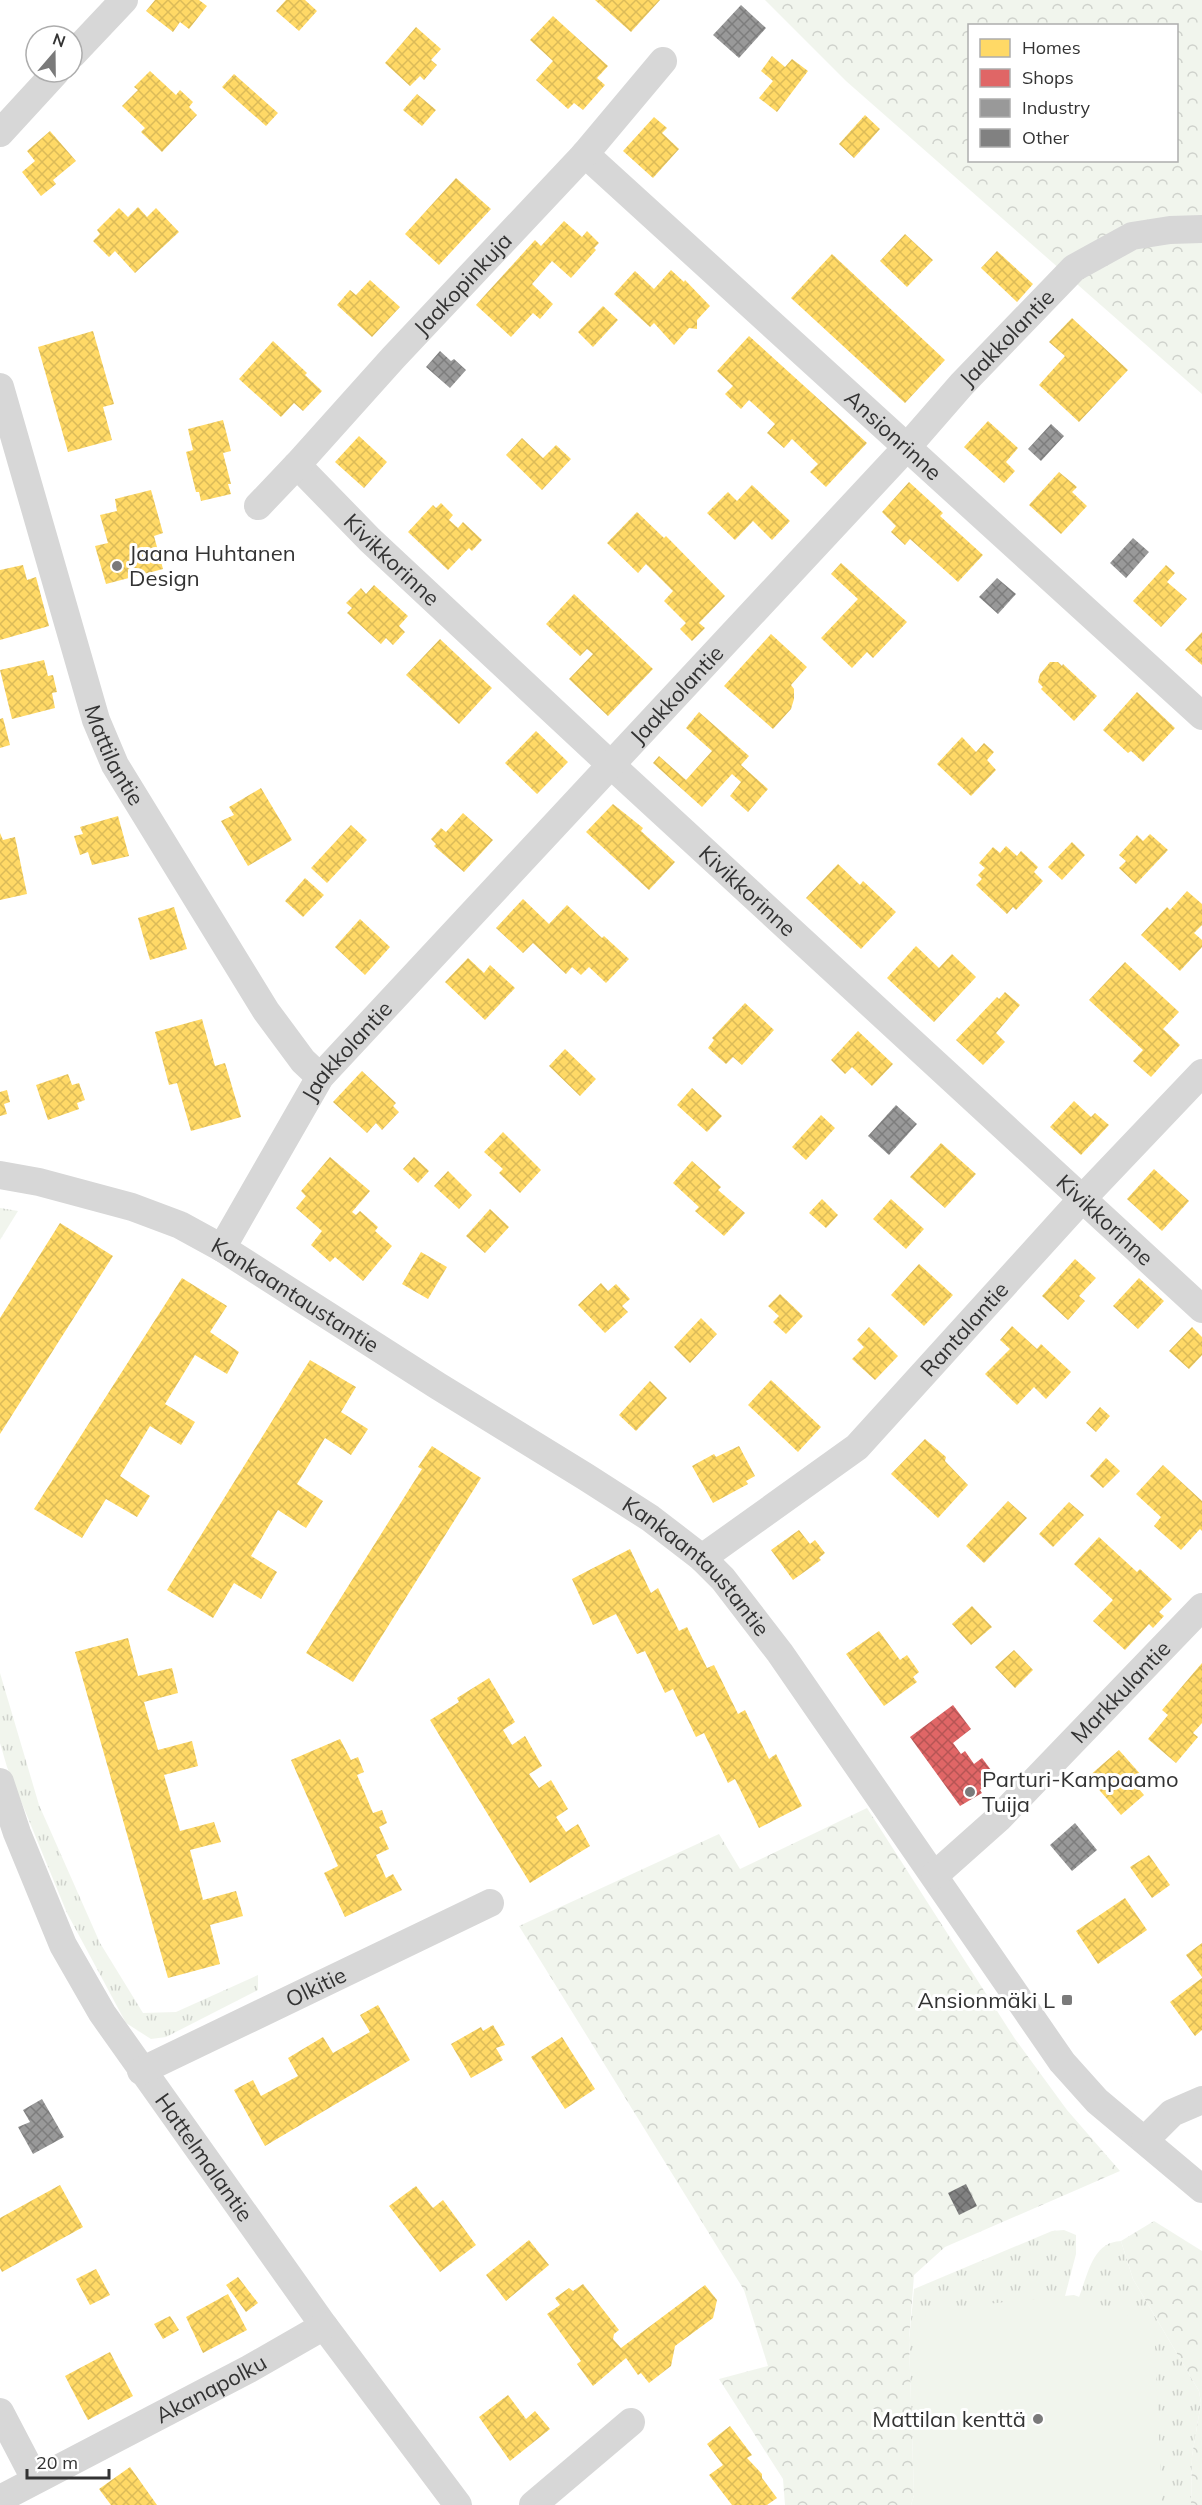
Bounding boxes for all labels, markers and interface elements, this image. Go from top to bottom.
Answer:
north arrow [24,24,84,84]
legend [968,24,1178,162]
text: N [50,28,68,51]
text: Homes [1022,36,1081,59]
text: Shops [1022,66,1074,89]
text: Industry [1022,96,1091,119]
text: Other [1022,126,1070,149]
street label: Jaakopinkuja [408,227,518,341]
street label: Jaakkolantie [953,283,1060,392]
street label: Ansionrinne [839,383,948,486]
street label: Kivikkorinne [338,507,446,612]
place label: Jaana Huhtanen Design [129,539,296,592]
marker: Jaana Huhtanen Design [110,559,124,573]
street label: Jaakkolantie [624,639,729,750]
street label: Mattilantie [78,702,150,811]
street label: Kivikkorinne [693,839,802,942]
street label: Jaakkolantie [295,995,398,1106]
street label: Kivikkorinne [1051,1168,1160,1272]
street label: Kankaantaustantie [207,1231,384,1359]
street label: Rantalantie [914,1276,1014,1382]
street label: Kankaantaustantie [617,1490,776,1642]
street label: Markkulantie [1065,1634,1176,1749]
place label: Parturi-Kampaamo Tuija [982,1765,1179,1818]
marker: Parturi-Kampaamo Tuija [963,1785,977,1799]
street label: Olkitie [281,1960,351,2013]
place label: Ansionmäki L [918,1986,1055,2014]
marker: Ansionmäki L [1060,1993,1074,2007]
street label: Hattelmalantie [149,2087,259,2227]
street label: Akanapolku [151,2348,272,2429]
place label: Mattilan kenttä [872,2405,1026,2433]
marker: Mattilan kenttä [1031,2412,1045,2426]
scale bar [27,2442,110,2480]
text: 20 m [36,2451,78,2474]

